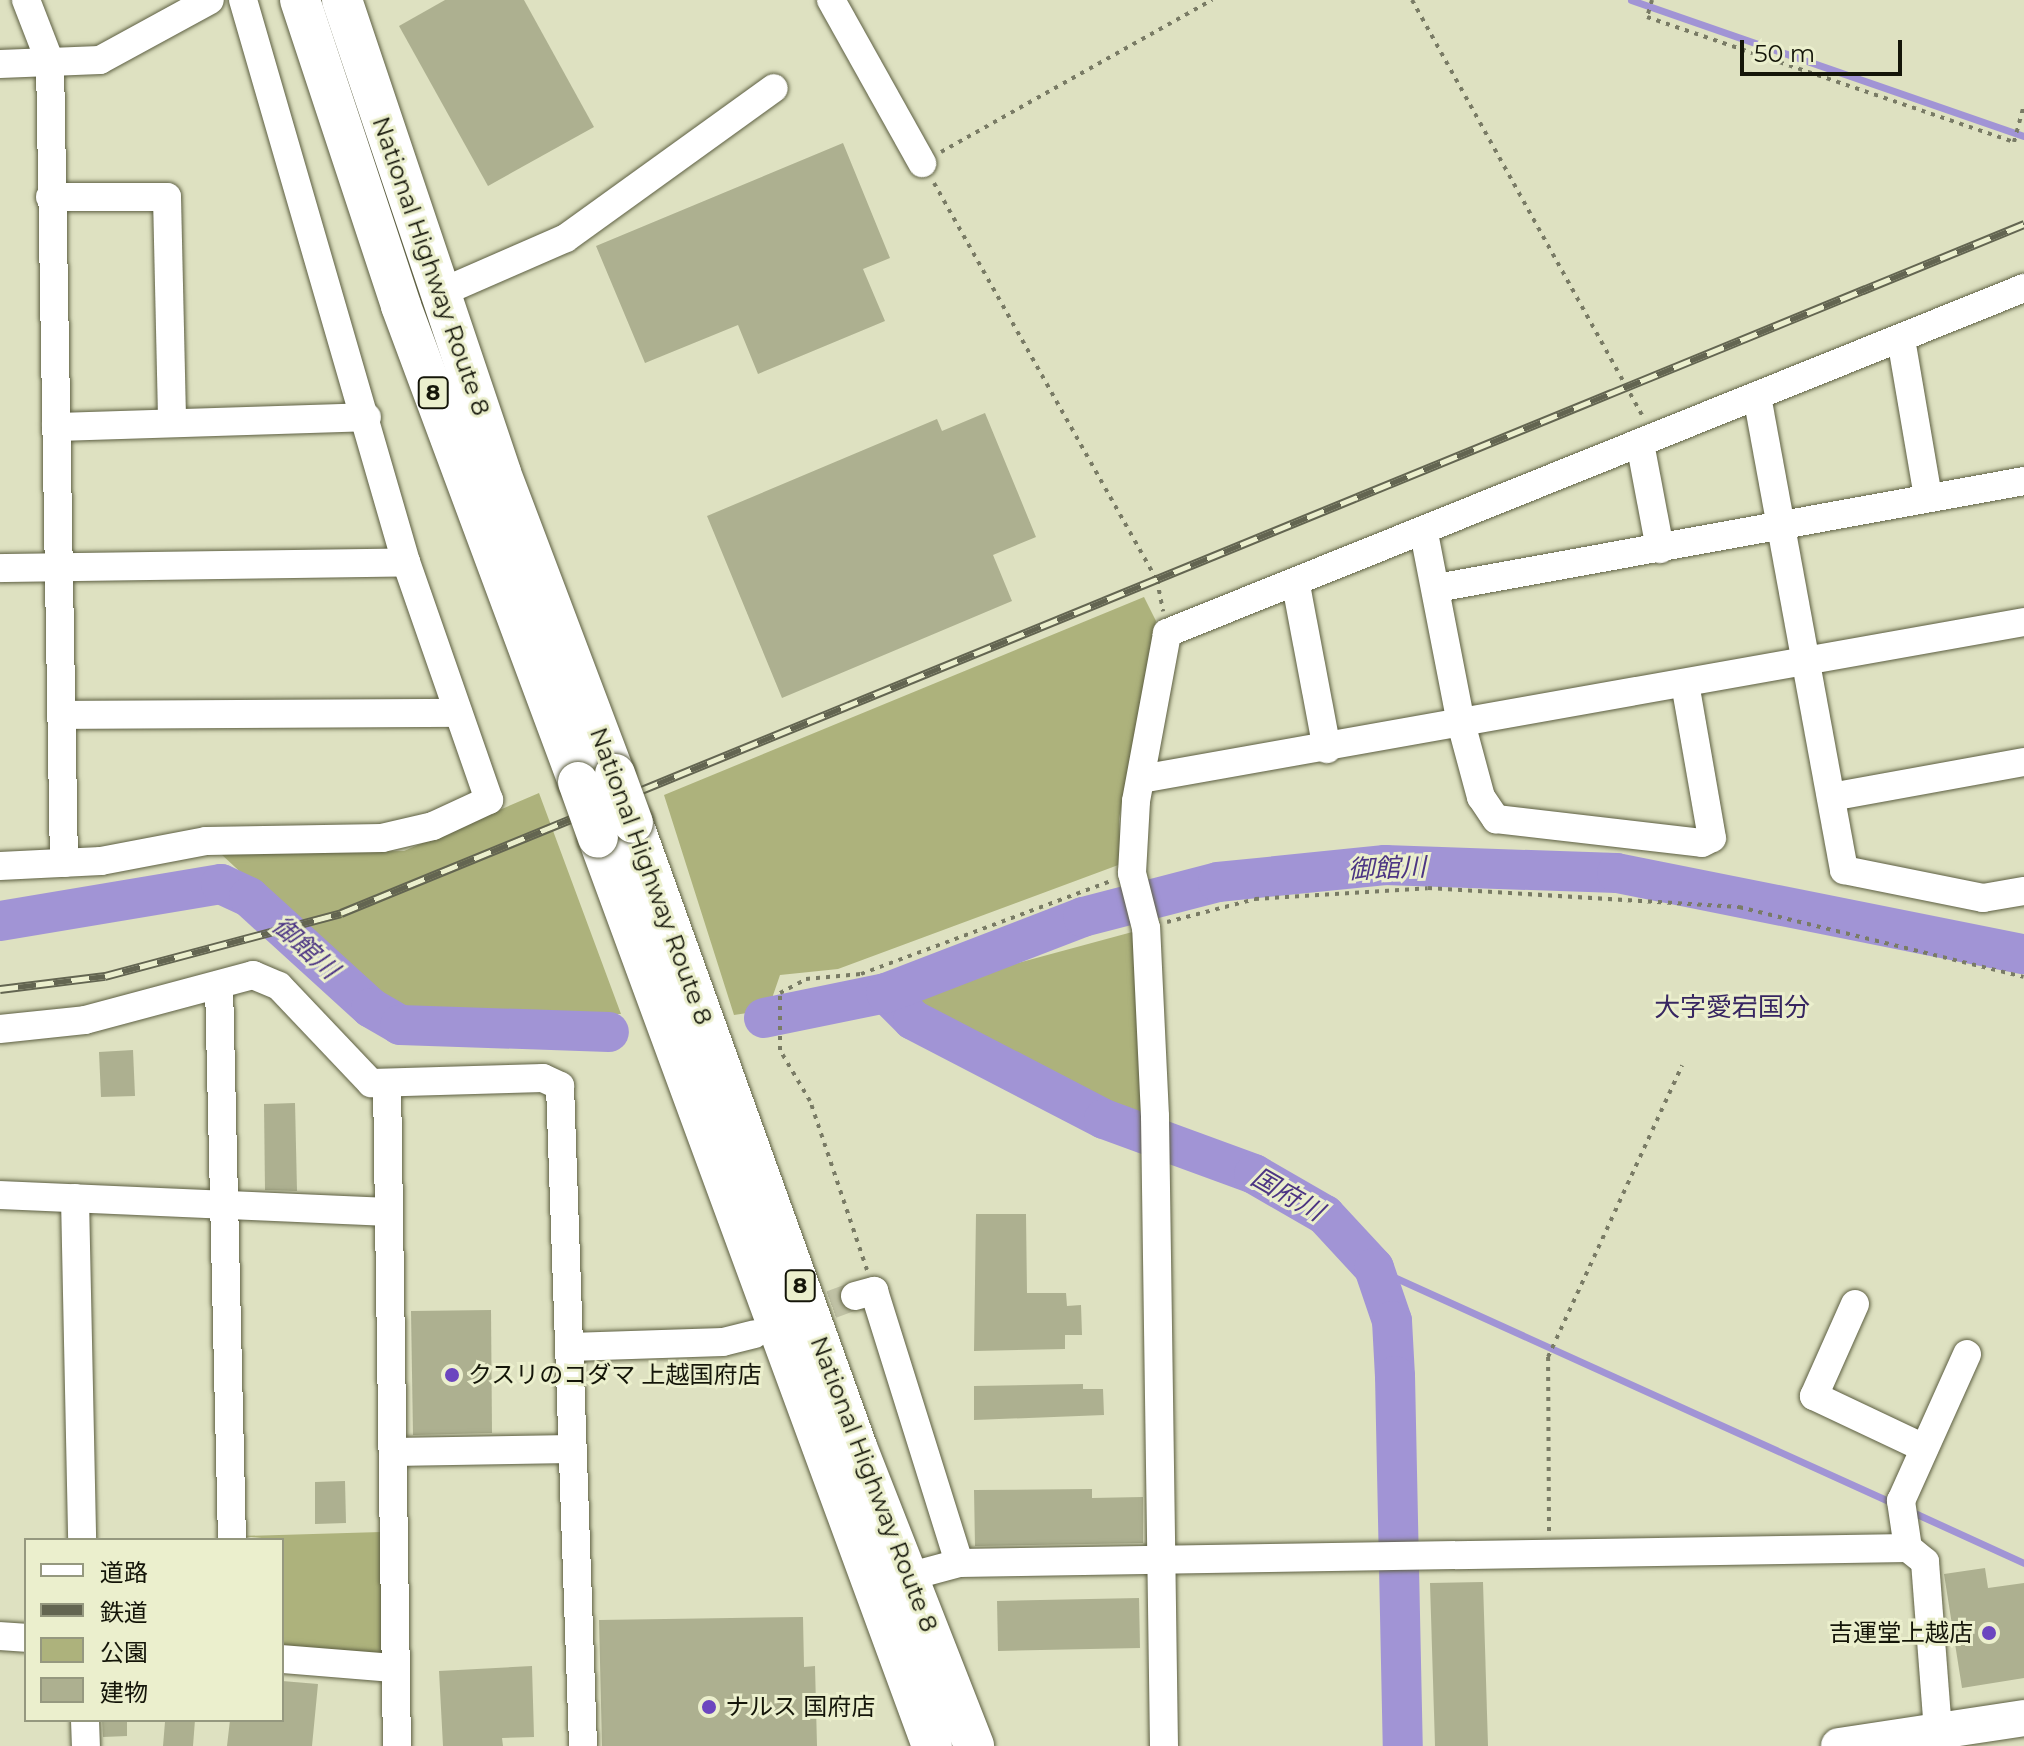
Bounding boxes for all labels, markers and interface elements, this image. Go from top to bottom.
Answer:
scale bar [1744,24,1906,74]
text: 50 m [1754,39,1815,68]
street label: National Highway Route 8 [366,113,496,419]
road number: 8 [417,375,449,411]
street label: National Highway Route 8 [584,724,718,1028]
water label: 御館川 [1347,852,1427,886]
water label: 御館川 [266,910,344,986]
district label: 大字愛宕国分 [1654,992,1810,1024]
water label: 国府川 [1245,1162,1329,1228]
road number: 8 [784,1268,816,1304]
street label: National Highway Route 8 [804,1332,944,1636]
place label: クスリのコダマ 上越国府店 [468,1361,762,1389]
marker: クスリのコダマ 上越国府店 [443,1366,461,1384]
legend [24,1538,284,1722]
text: 道路 [100,1558,148,1587]
text: 鉄道 [100,1598,148,1627]
place label: 吉運堂上越店 [1829,1619,1973,1647]
marker: 吉運堂上越店 [1980,1624,1998,1642]
text: 公園 [100,1638,148,1667]
text: 建物 [100,1678,148,1707]
place label: ナルス 国府店 [725,1693,875,1721]
marker: ナルス 国府店 [700,1698,718,1716]

